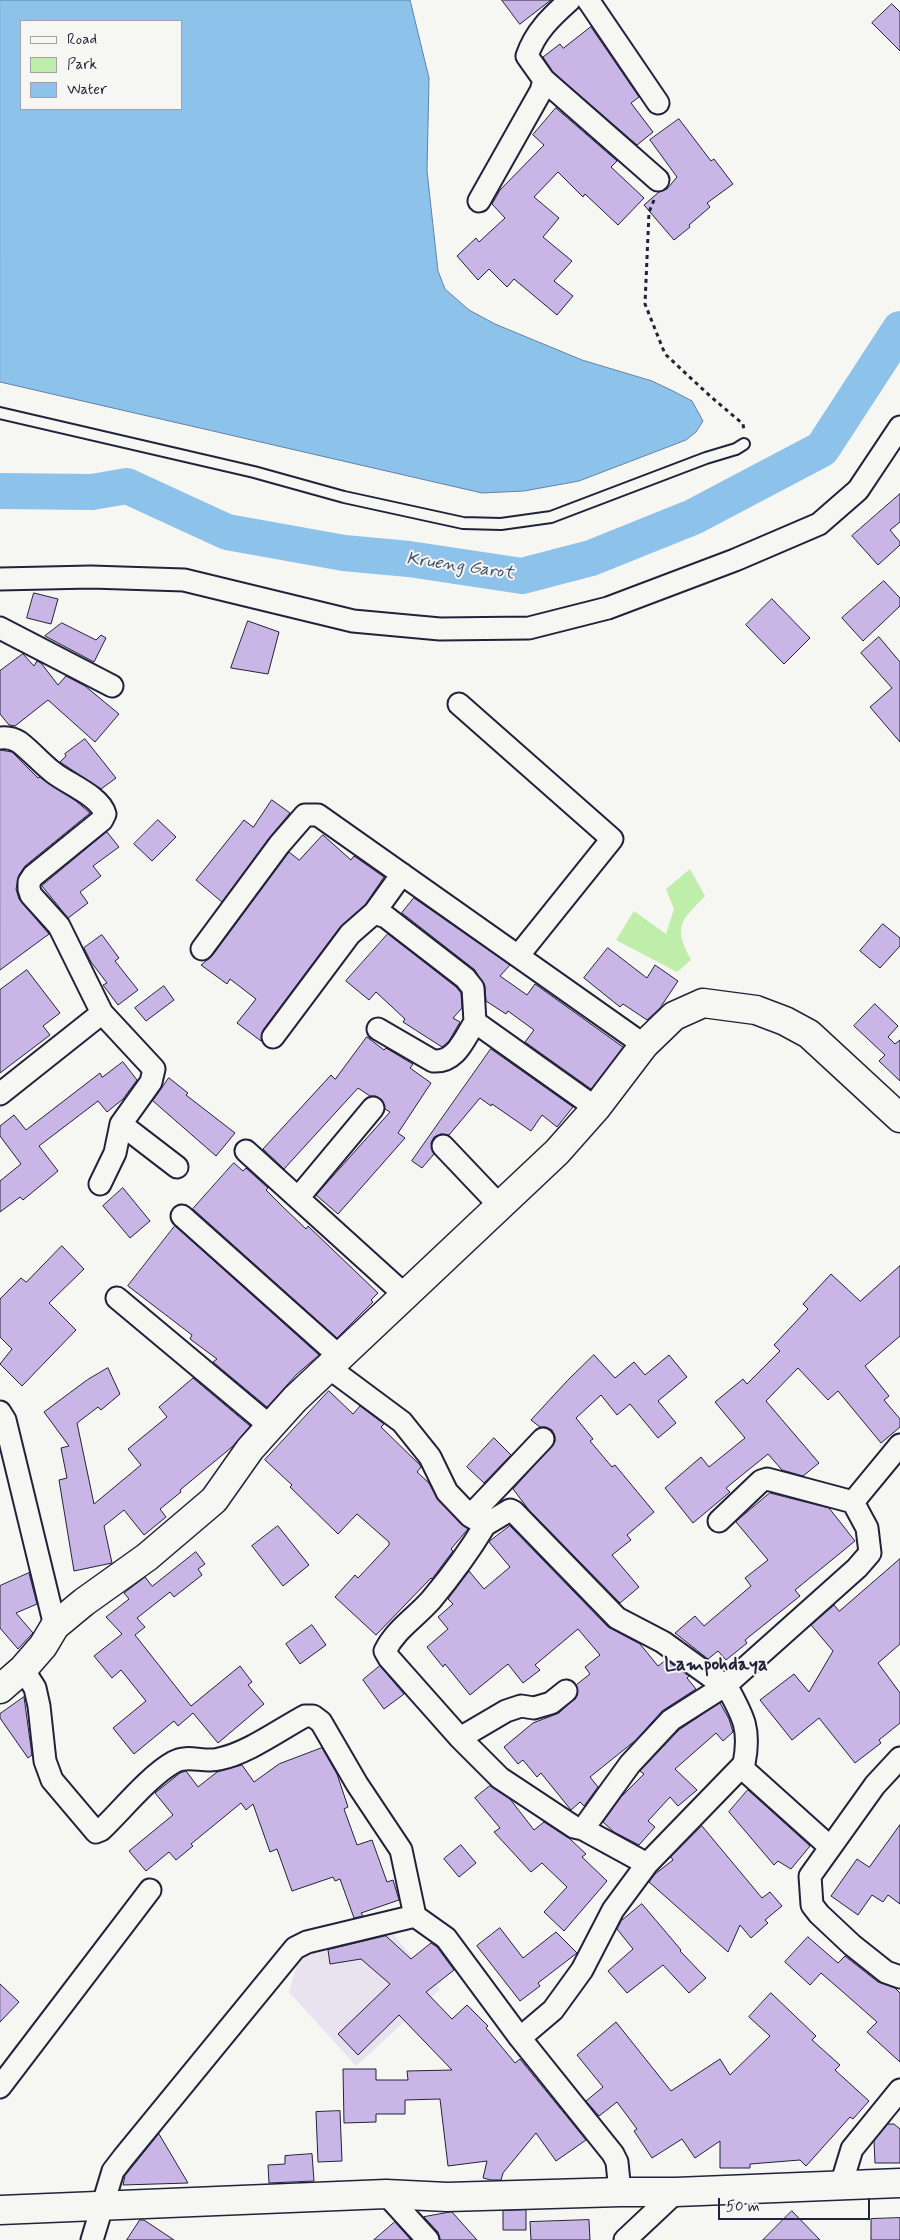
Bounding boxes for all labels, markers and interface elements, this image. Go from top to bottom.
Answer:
legend [20,20,182,110]
text: Road [67,30,97,50]
text: Park [67,55,97,75]
text: Water [67,80,107,100]
water label: Krueng Garot [405,549,515,585]
district label: Lampohdaya [664,1655,768,1677]
scale bar [720,2188,872,2220]
text: 50 m [726,2197,760,2217]

